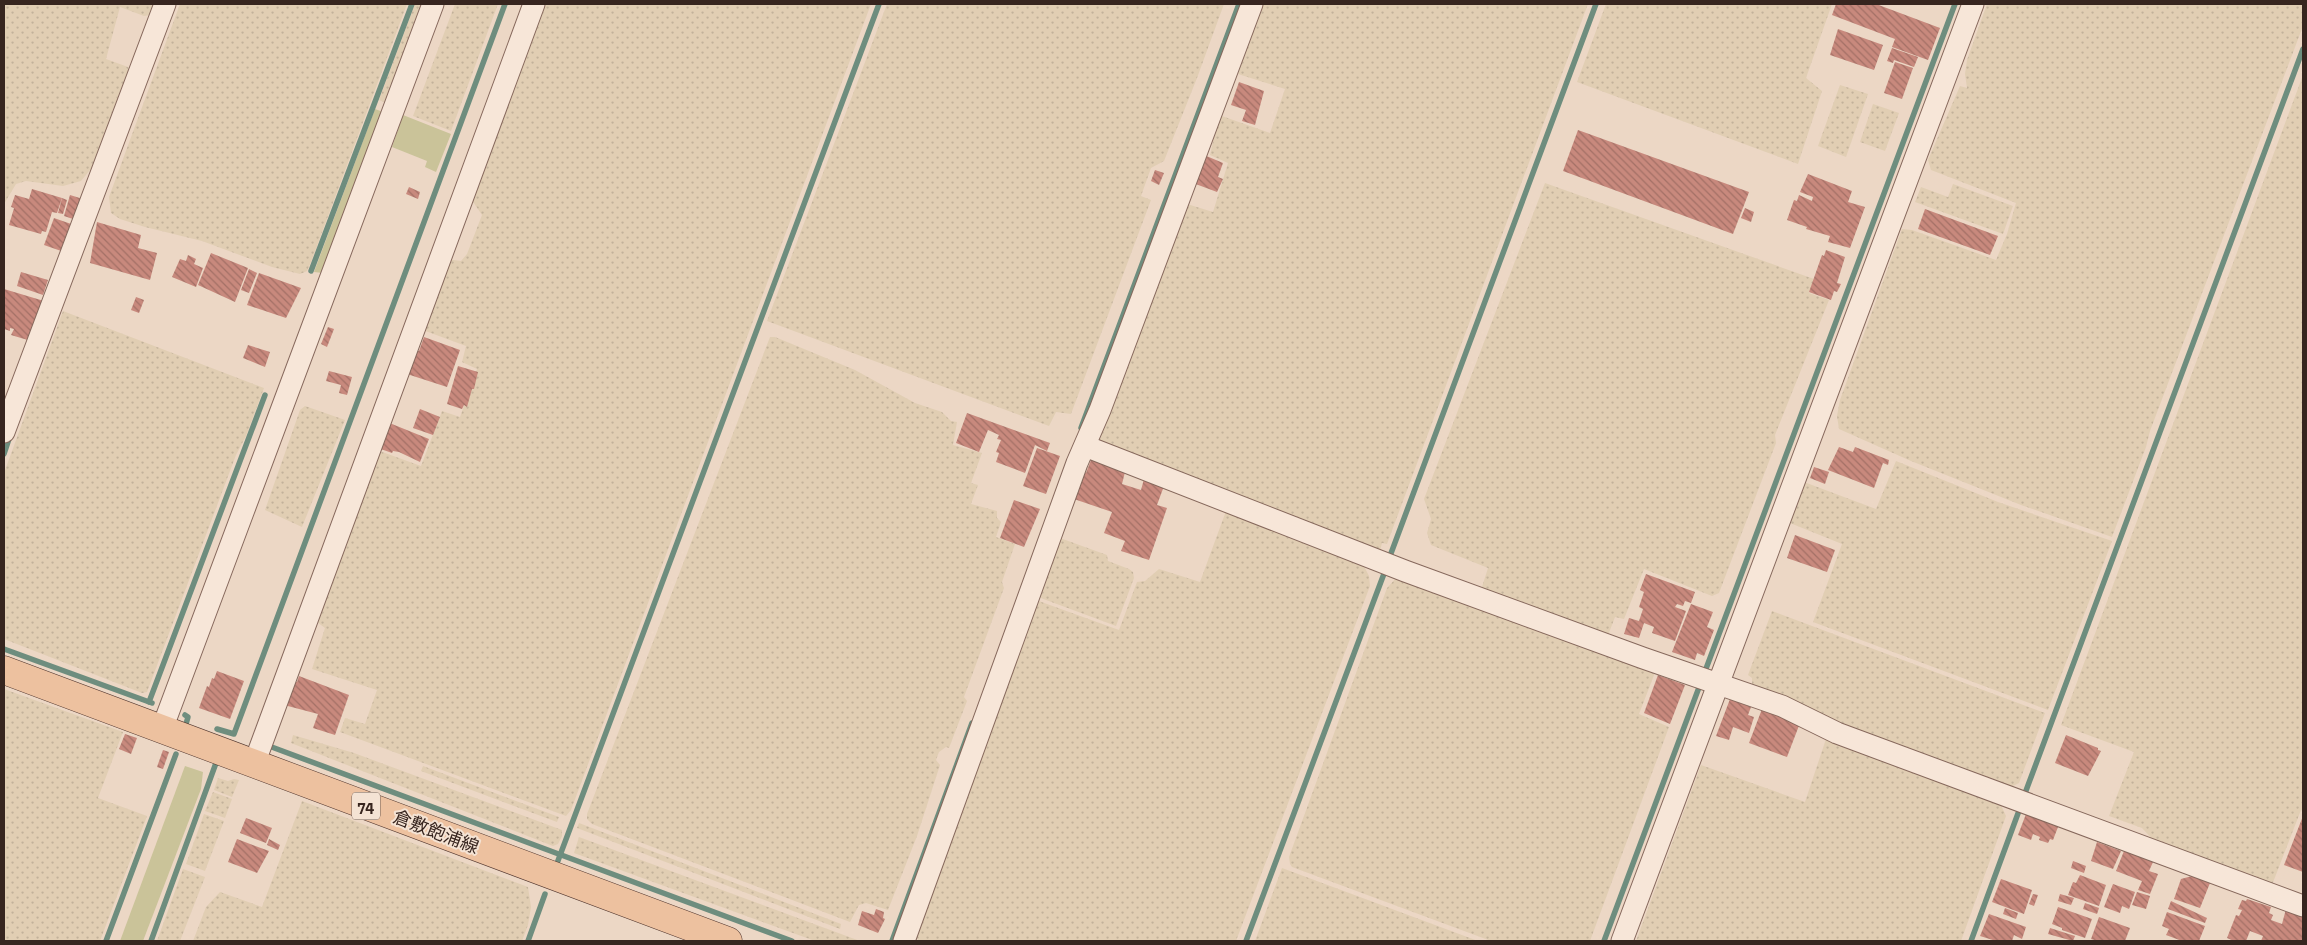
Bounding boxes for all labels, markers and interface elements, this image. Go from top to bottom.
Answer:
road number: 74 [352,792,380,819]
street label: 倉敷飽浦線 [390,806,482,858]

